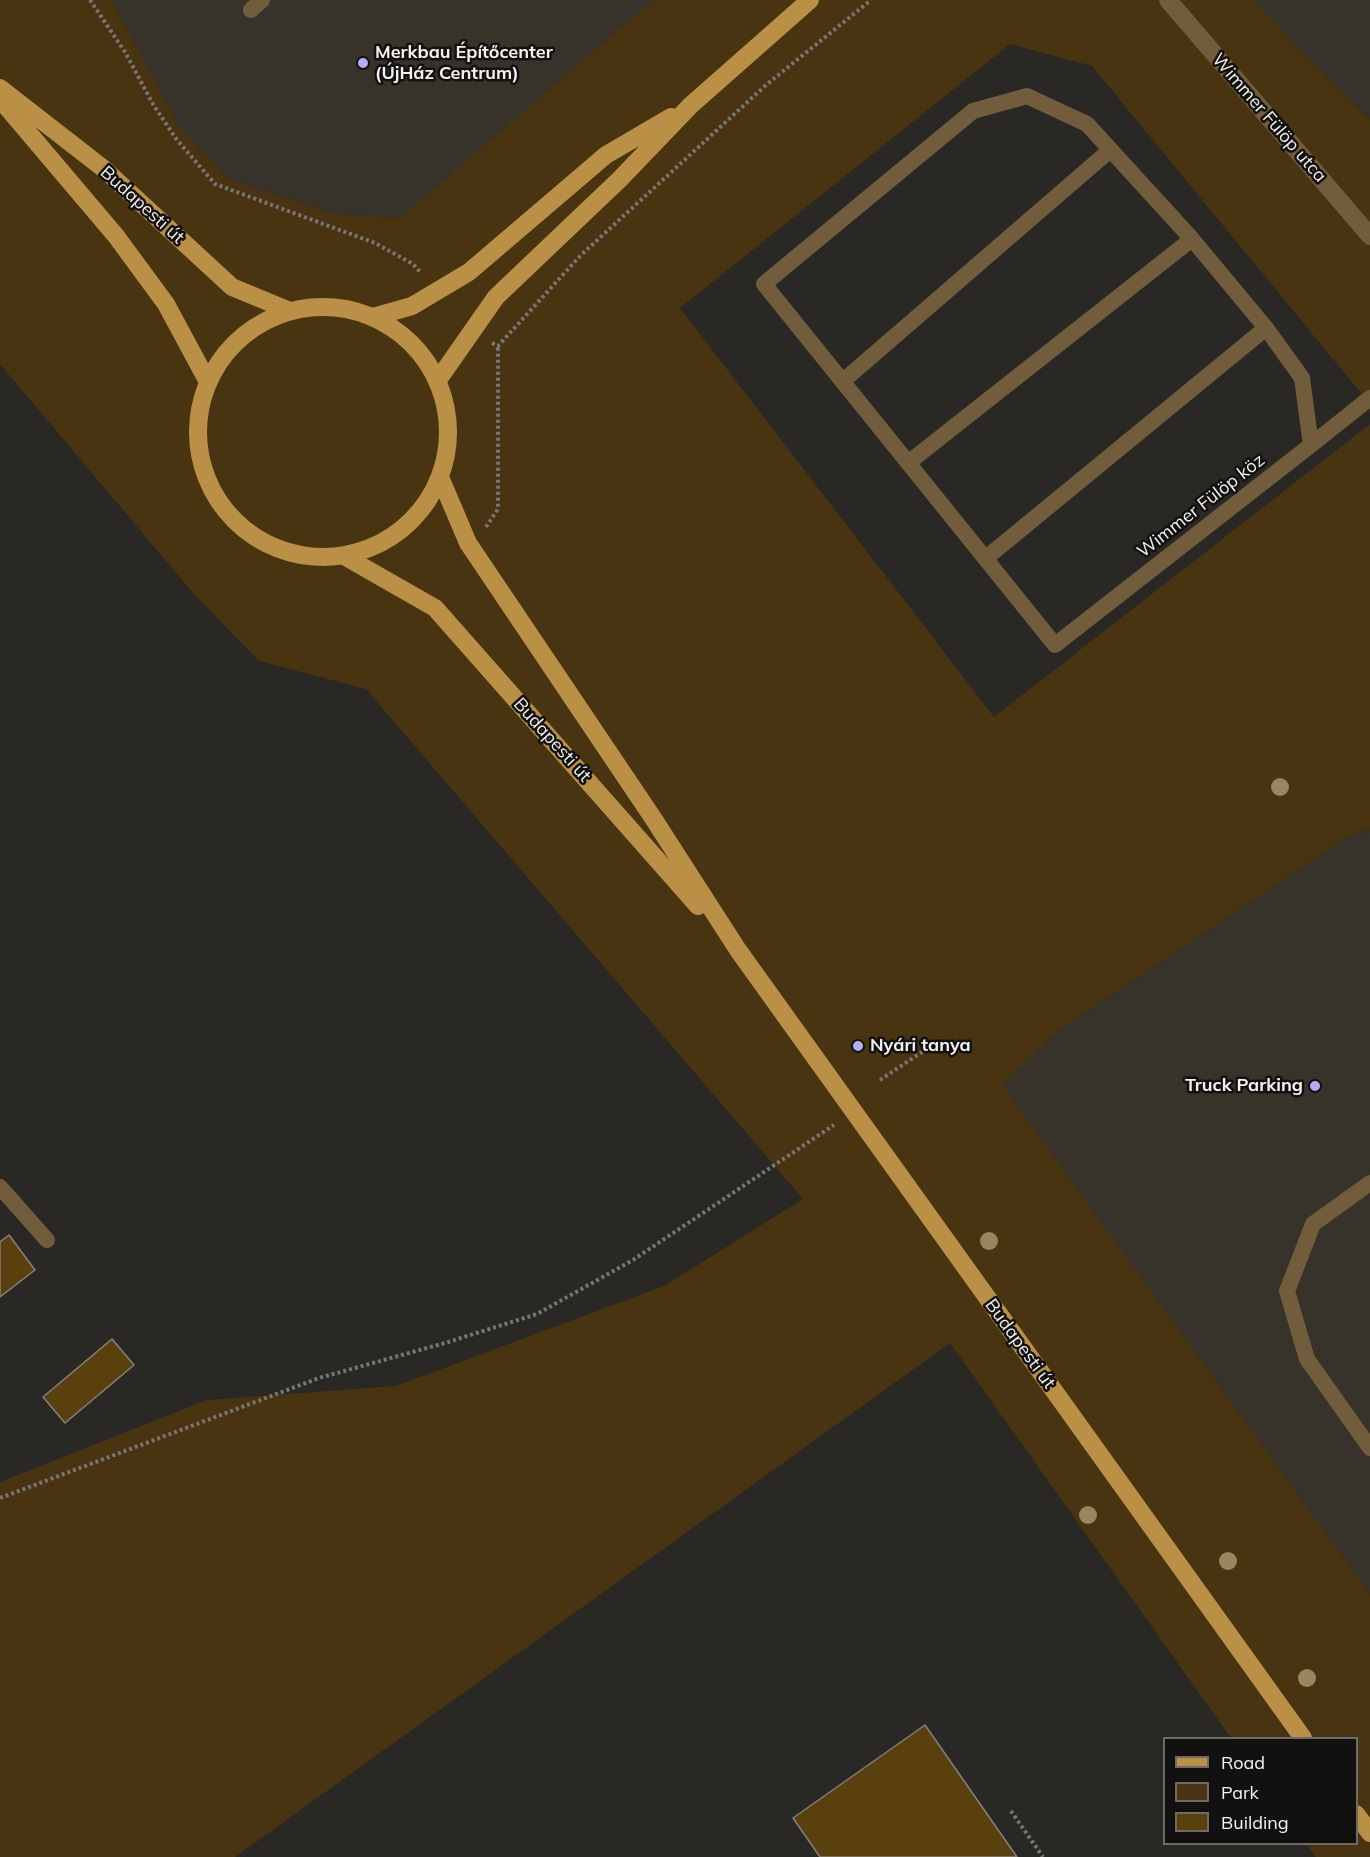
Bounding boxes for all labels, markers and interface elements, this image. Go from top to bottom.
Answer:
place label: Merkbau Építőcenter (ÚjHáz Centrum) [375,42,553,84]
street label: Wimmer Fülöp utca [1207,49,1331,187]
marker: Merkbau Építőcenter (ÚjHáz Centrum) [356,56,370,70]
street label: Budapesti út [96,162,188,248]
street label: Wimmer Fülöp köz [1133,450,1269,562]
street label: Budapesti út [509,694,595,786]
place label: Nyári tanya [870,1035,971,1057]
marker: Nyári tanya [851,1039,865,1053]
place label: Truck Parking [1185,1075,1303,1097]
marker: Truck Parking [1308,1079,1322,1093]
street label: Budapesti út [980,1295,1060,1393]
legend [1163,1737,1358,1845]
text: Road [1221,1751,1265,1774]
text: Park [1221,1781,1259,1804]
text: Building [1221,1811,1289,1834]

